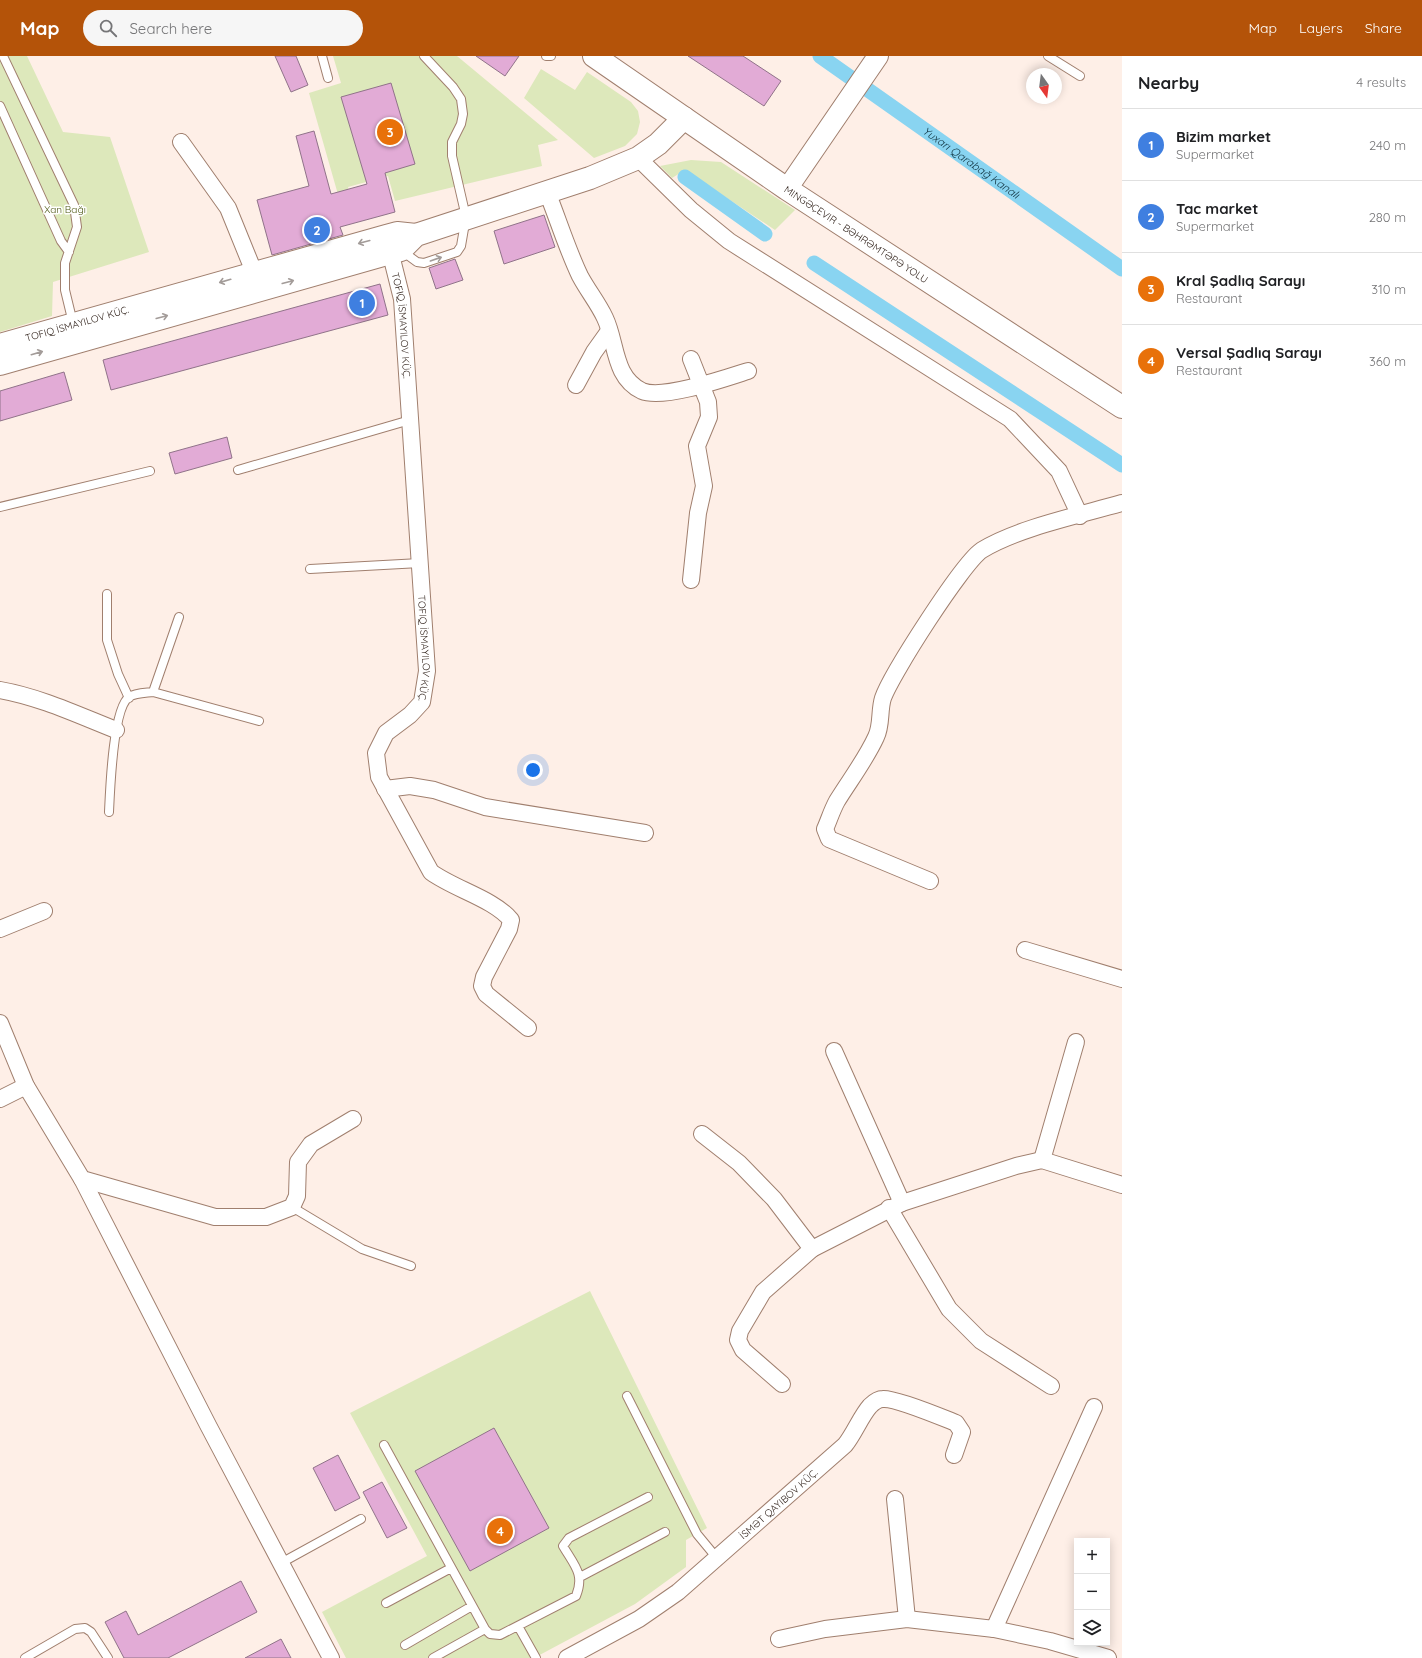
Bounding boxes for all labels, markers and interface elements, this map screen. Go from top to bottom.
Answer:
search box [83,10,363,46]
text: Map [20,16,59,40]
icon: search [97,17,119,39]
text: Search here [129,19,212,38]
text: Map [1248,19,1277,37]
text: Layers [1299,19,1343,37]
text: Share [1365,19,1402,37]
north arrow [1026,68,1062,104]
text: Nearby [1138,72,1199,93]
text: 4 results [1356,74,1406,90]
pin: 3 [377,117,403,147]
water label: Yuxarı Qarabağ Kanalı [920,124,1023,202]
text: Bizim market [1176,127,1271,146]
text: 1 [1148,137,1154,153]
text: 240 m [1369,137,1406,153]
text: Supermarket [1176,146,1254,162]
street label: MINGƏÇEVIR - BƏHRƏMTƏPƏ YOLU [782,183,930,286]
text: Tac market [1176,199,1258,218]
park label: Xan Bağı [44,203,86,216]
text: 2 [1147,209,1155,225]
text: 280 m [1369,209,1406,225]
pin: 2 [304,215,330,245]
text: Supermarket [1176,218,1254,234]
one-way arrow [358,239,371,246]
one-way arrow [429,255,442,262]
street label: TOFIQ İSMAYILOV KÜÇ. [389,271,413,379]
text: Kral Şadlıq Sarayı [1176,271,1305,290]
one-way arrow [219,277,232,285]
one-way arrow [281,278,294,285]
text: 3 [1148,281,1154,297]
text: 310 m [1371,281,1406,297]
pin: 1 [349,288,375,318]
text: Restaurant [1176,290,1242,306]
street label: TOFIQ İSMAYILOV KÜÇ. [24,303,131,345]
one-way arrow [155,313,168,320]
text: Versal Şadlıq Sarayı [1176,343,1322,362]
one-way arrow [31,349,44,356]
text: 4 [1147,353,1155,369]
text: 360 m [1369,353,1406,369]
text: Restaurant [1176,362,1242,378]
street label: TOFIQ İSMAYILOV KÜÇ. [415,595,433,703]
your location [523,760,543,780]
street label: İSMƏT QAYIBOV KÜÇ. [737,1466,821,1542]
pin: 4 [487,1516,513,1546]
map controls [1074,1538,1110,1646]
button: + [1074,1538,1110,1574]
button: − [1074,1574,1110,1610]
button: layers [1074,1610,1110,1646]

